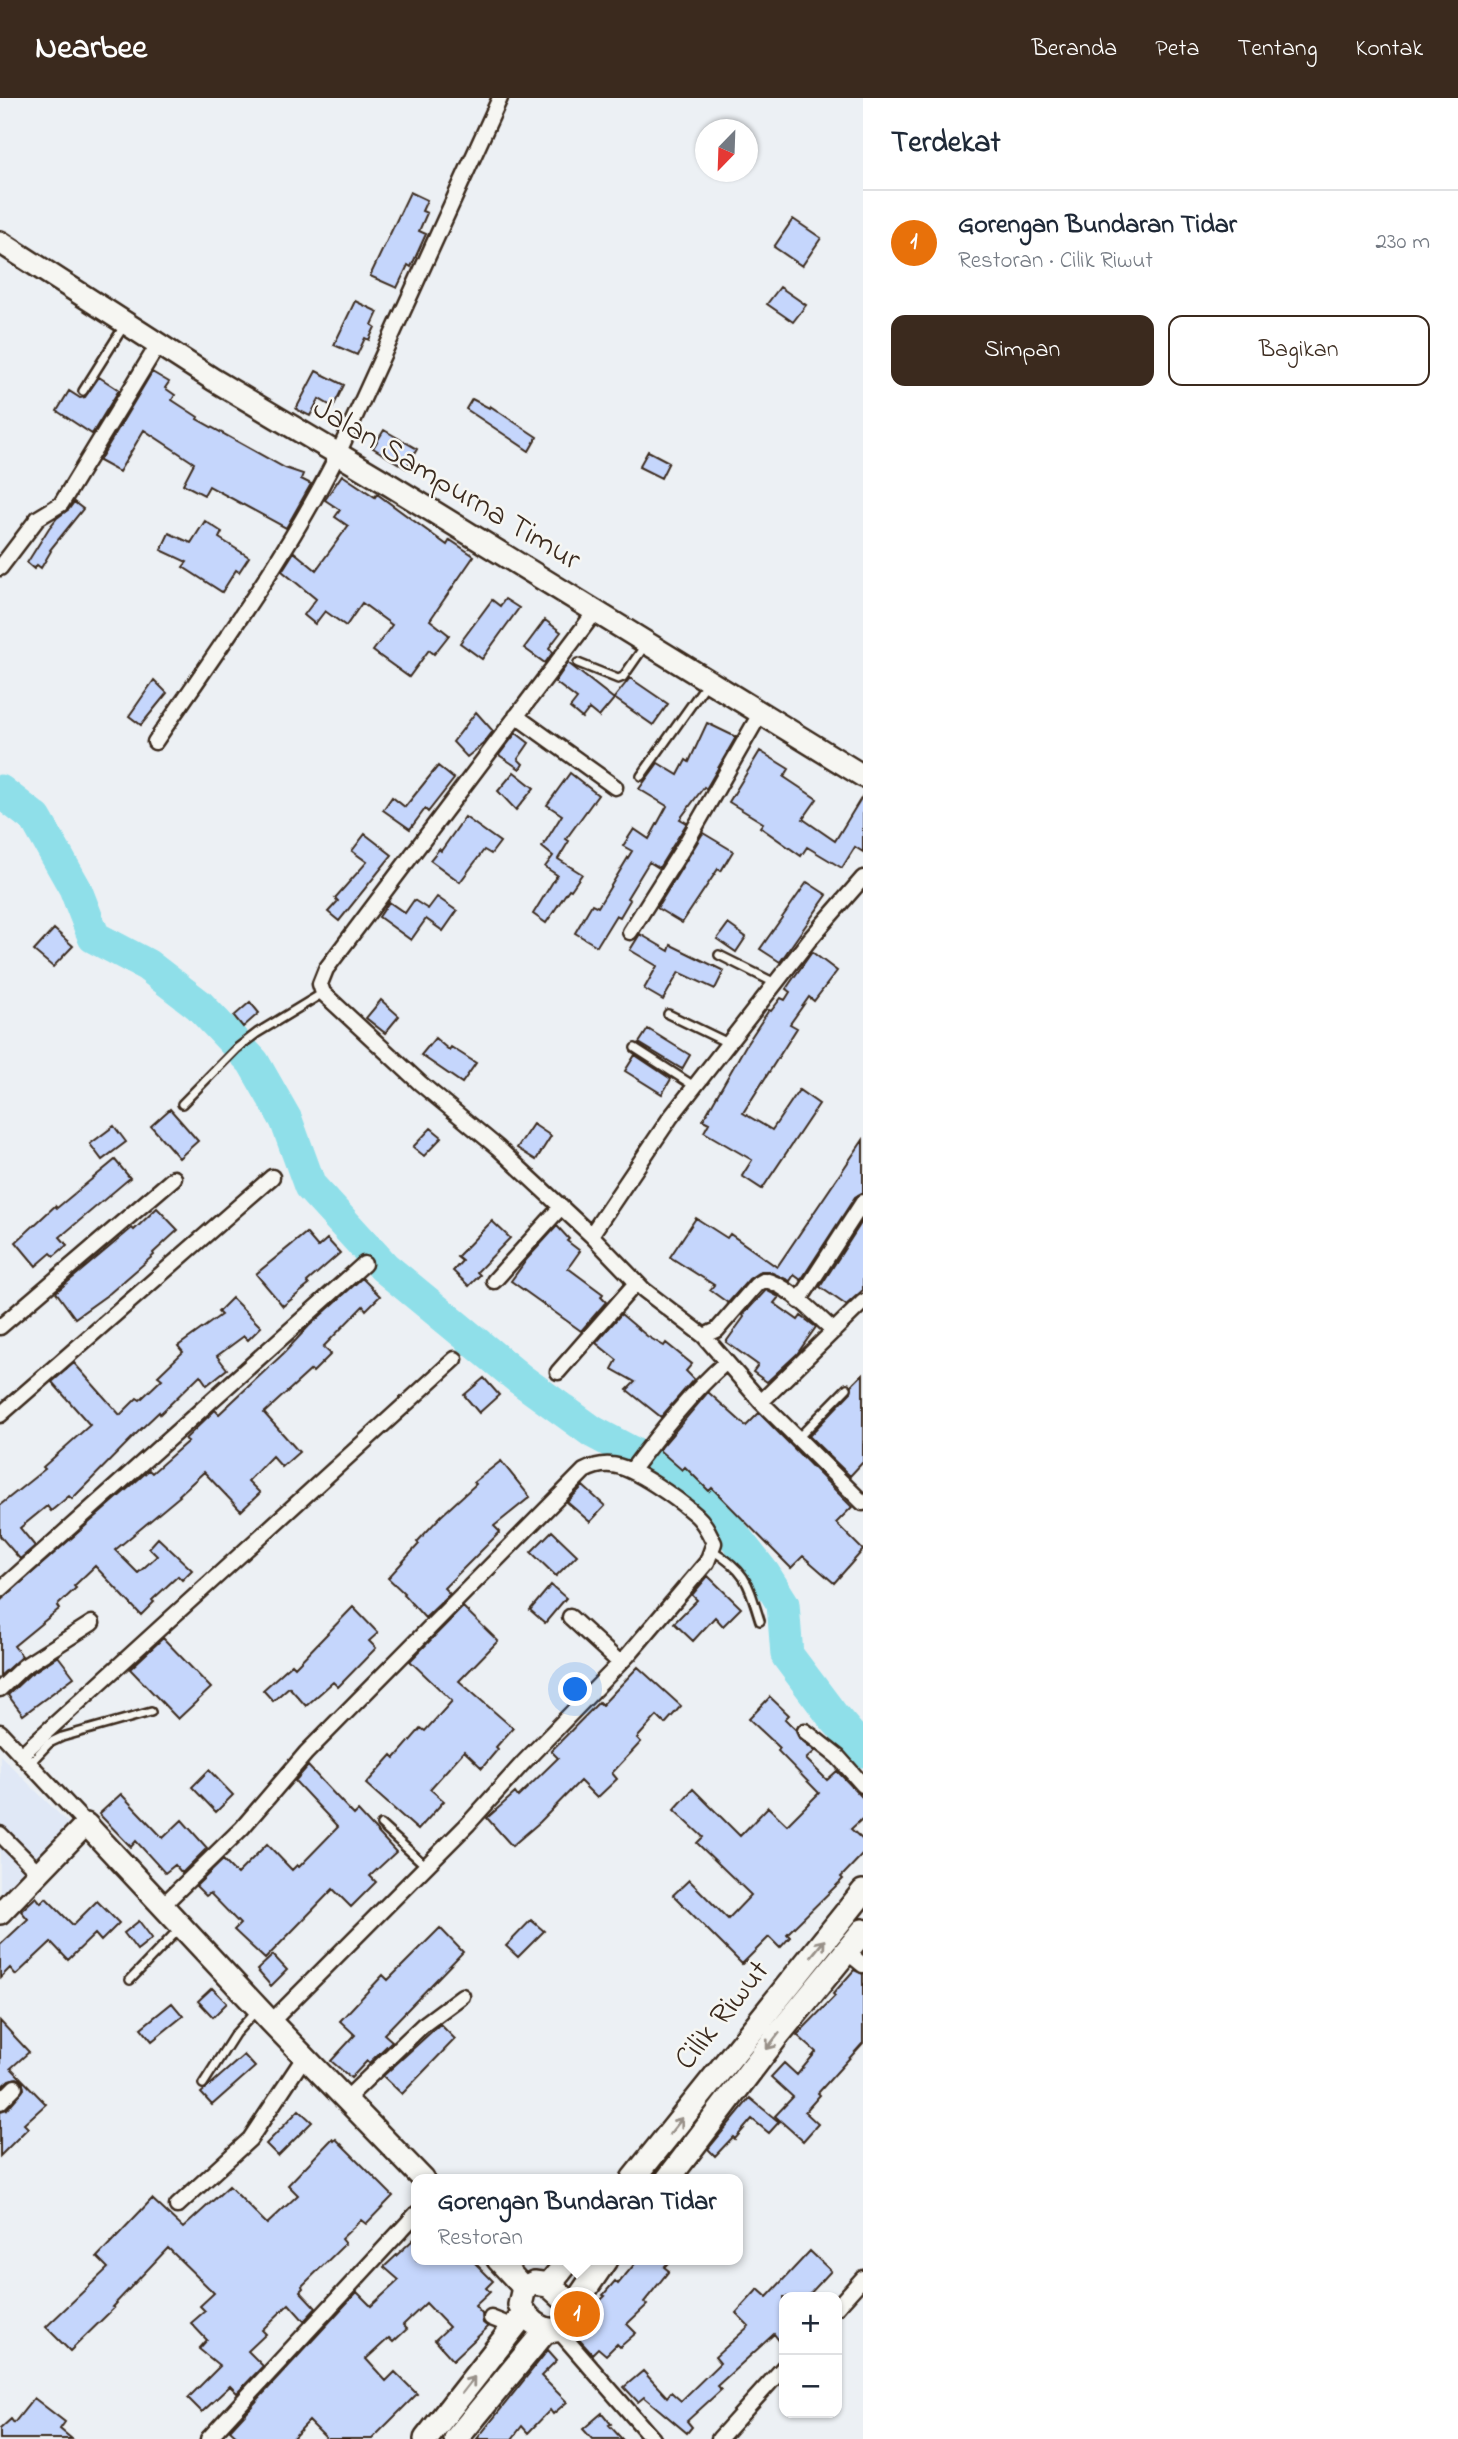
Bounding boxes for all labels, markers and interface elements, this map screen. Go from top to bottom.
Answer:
text: Nearbee [35,25,147,73]
text: Beranda [1032,32,1117,67]
text: Peta [1155,32,1200,67]
text: Tentang [1238,32,1318,67]
text: Kontak [1356,32,1423,67]
north arrow [695,119,758,182]
text: Terdekat [891,122,1001,166]
text: Gorengan Bundaran Tidar [958,207,1237,245]
text: 1 [910,226,918,259]
text: 230 m [1376,226,1430,259]
text: Restoran · Cilik Riwut [958,245,1153,278]
button: Simpan [891,315,1154,386]
button: Bagikan [1168,315,1430,386]
street label: Jalan Sampurna Timur [303,386,589,584]
your location [558,1672,592,1706]
one-way arrow [810,1940,825,1958]
street label: Cilik Riwut [664,1951,782,2081]
one-way arrow [766,2031,781,2050]
one-way arrow [668,2117,683,2135]
popup [411,2174,743,2265]
text: Gorengan Bundaran Tidar [438,2184,716,2222]
text: Restoran [438,2222,523,2255]
pin: 1 [554,2288,600,2340]
map controls [779,2292,842,2418]
button: + [779,2292,842,2355]
button: − [779,2355,842,2418]
one-way arrow [461,2377,476,2395]

